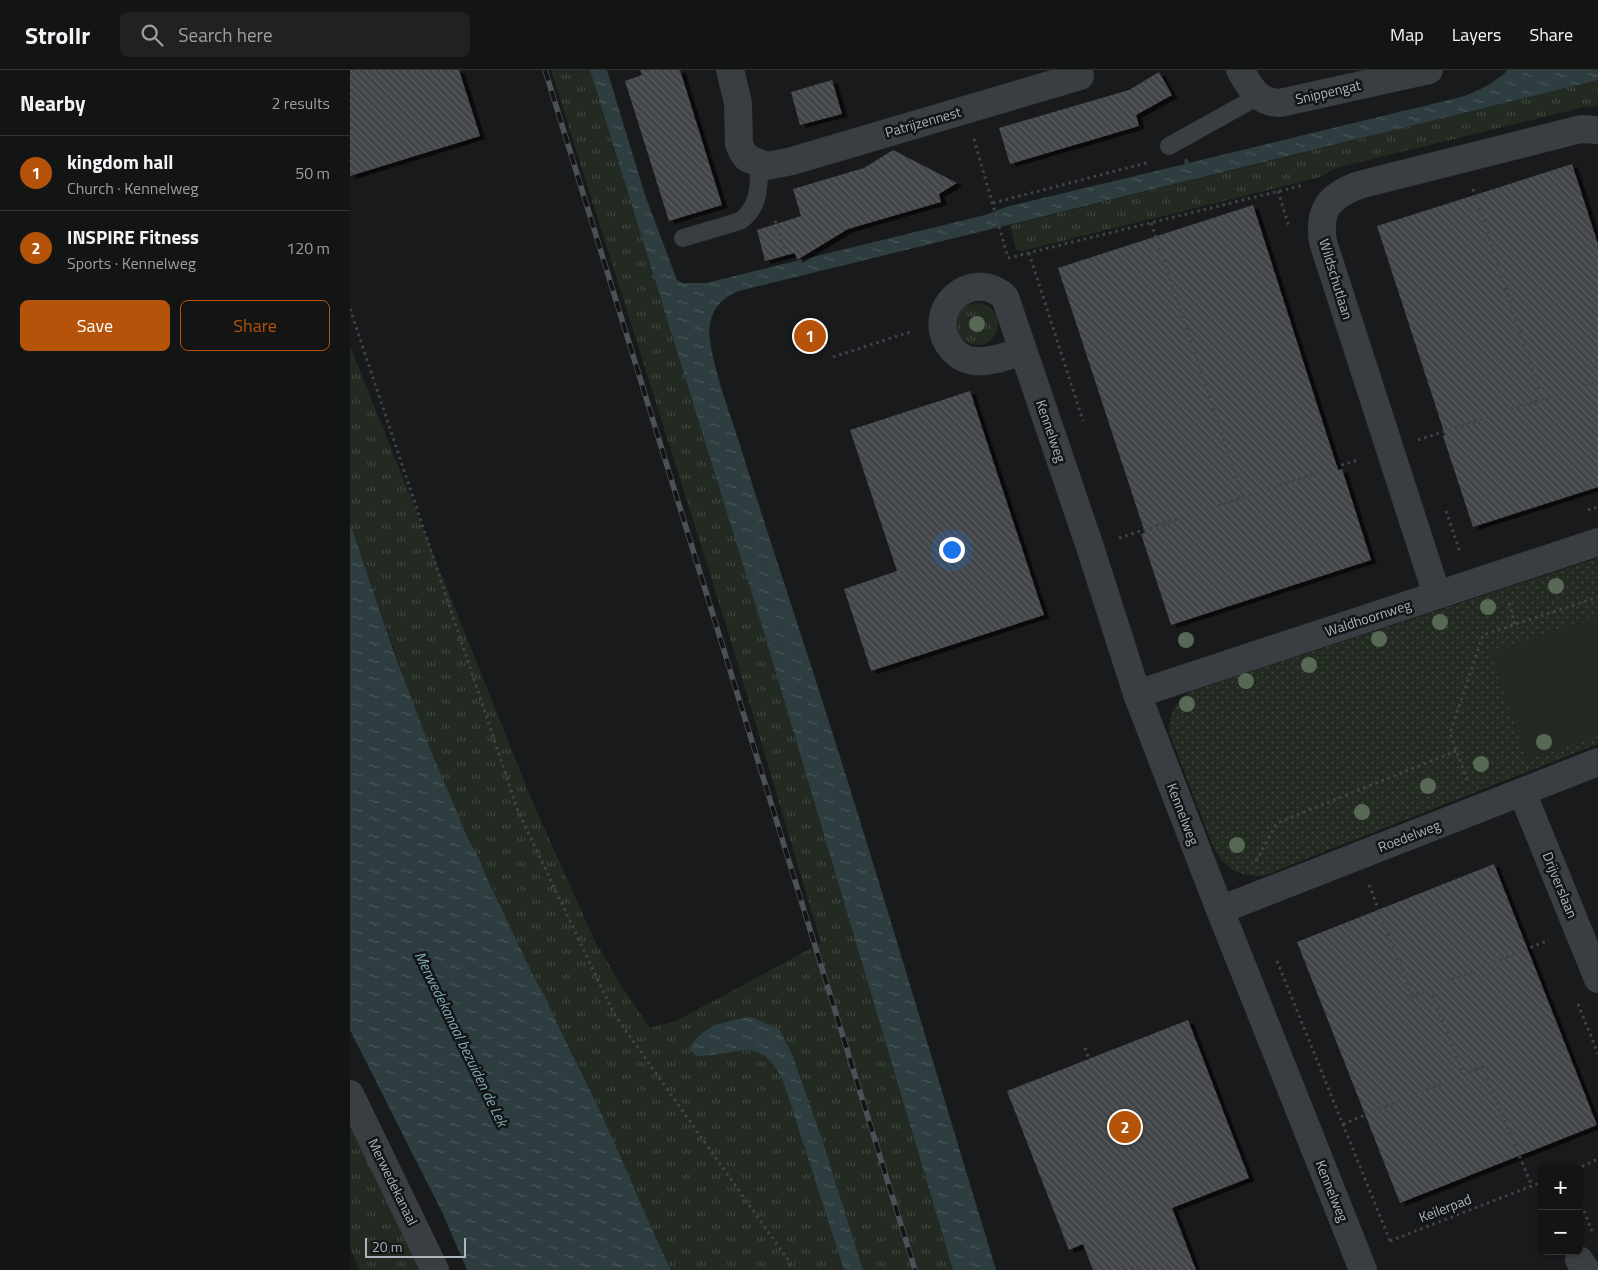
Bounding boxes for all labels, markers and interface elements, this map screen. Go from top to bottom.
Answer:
search box [120,12,470,57]
text: Strollr [25,17,90,53]
text: Search here [178,20,273,49]
icon: search [138,21,166,49]
text: Map [1390,21,1424,48]
text: Layers [1452,21,1501,48]
text: Share [1529,21,1573,48]
street label: Snippengat [1293,74,1363,109]
text: Nearby [20,87,85,119]
text: 2 results [271,91,330,115]
street label: Patrijzennest [882,101,963,142]
text: kingdom hall [67,147,173,176]
text: 1 [32,161,40,185]
text: 50 m [295,161,330,185]
text: Church · Kennelweg [67,176,199,200]
text: INSPIRE Fitness [67,222,199,251]
text: 2 [32,236,40,260]
text: 120 m [286,236,330,260]
street label: Wildschutlaan [1314,236,1359,322]
text: Sports · Kennelweg [67,251,196,275]
button: Save [20,300,170,351]
button: Share [180,300,330,351]
pin: 1 [794,317,826,355]
street label: Kennelweg [1031,397,1072,465]
your location [939,537,965,563]
street label: Waldhoornweg [1322,594,1414,641]
street label: Kennelweg [1162,780,1205,848]
street label: Roedelweg [1374,814,1443,857]
street label: Drijverslaan [1538,849,1583,921]
water label: Merwedekanaal bezuiden de Lek [409,947,515,1132]
pin: 2 [1109,1108,1141,1146]
street label: Merwedekanaal [363,1135,424,1229]
street label: Kennelweg [1311,1157,1354,1225]
map controls [1538,1165,1583,1255]
button: + [1538,1165,1583,1210]
street label: Keilerpad [1415,1188,1474,1227]
button: − [1538,1210,1583,1255]
scale bar [365,1235,466,1258]
text: 20 m [372,1236,402,1257]

